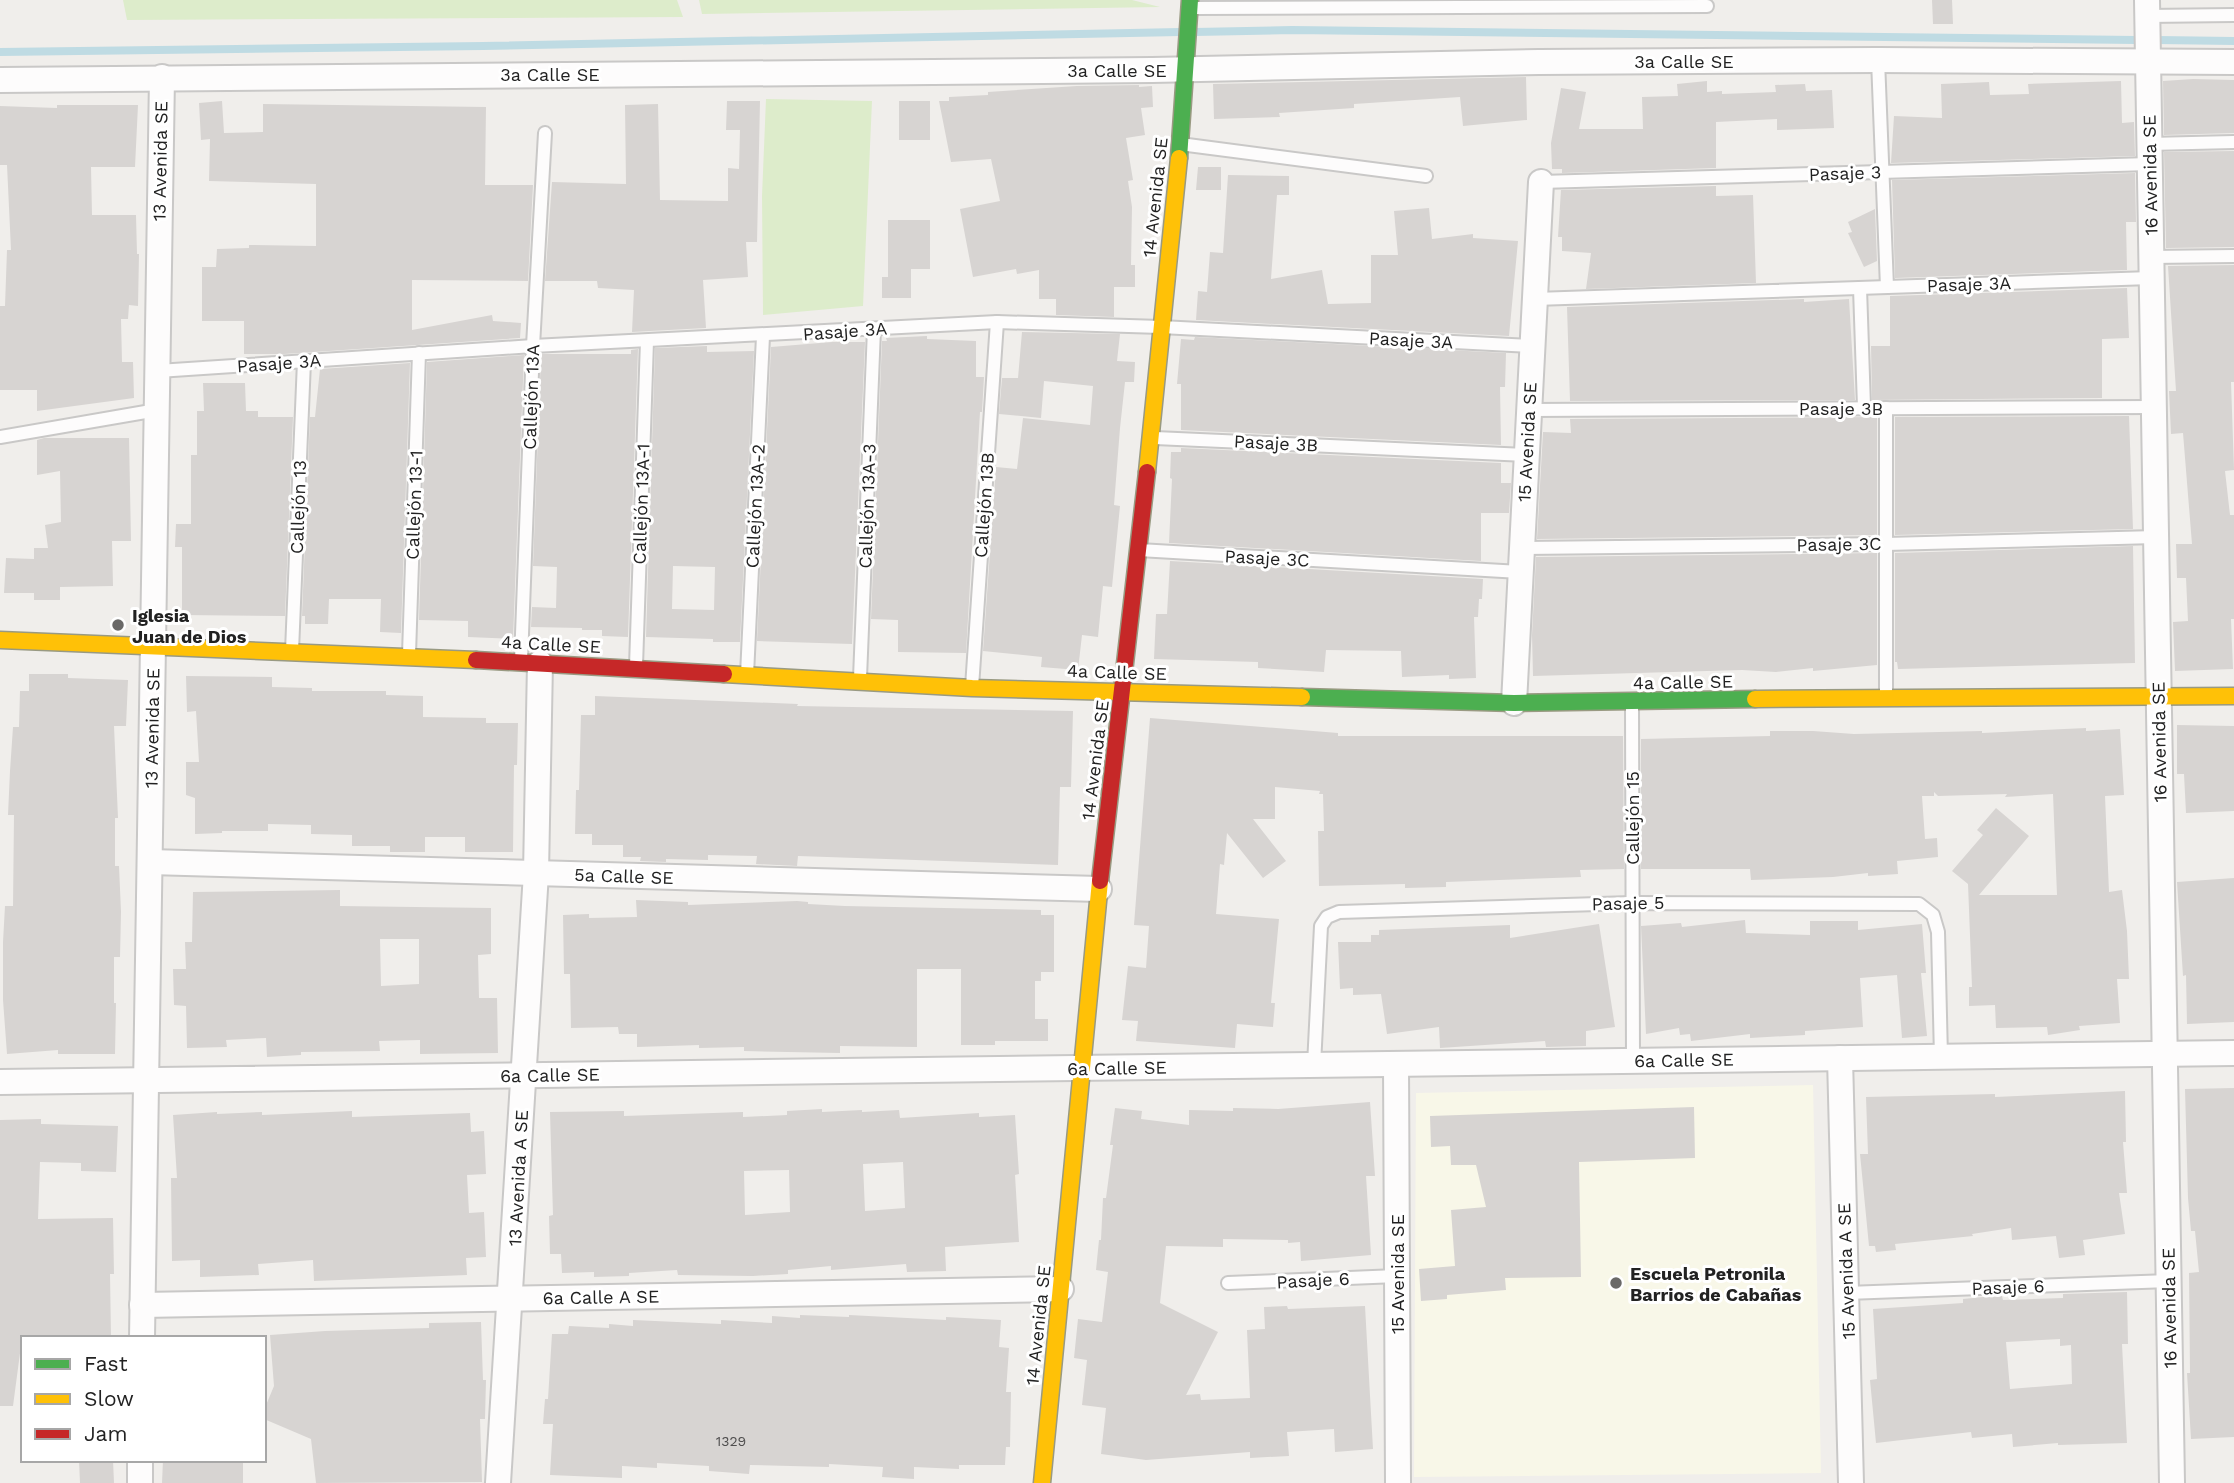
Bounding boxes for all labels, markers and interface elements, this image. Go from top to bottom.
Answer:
street label: 3a Calle SE [1634,51,1734,72]
street label: 3a Calle SE [1067,60,1167,81]
street label: 3a Calle SE [500,64,600,85]
street label: 13 Avenida SE [148,101,172,221]
street label: 16 Avenida SE [2138,115,2162,235]
street label: 14 Avenida SE [1138,136,1172,258]
street label: Pasaje 3 [1808,161,1882,185]
street label: Pasaje 3A [1926,272,2012,296]
street label: Pasaje 3A [802,318,888,344]
street label: Pasaje 3A [1368,327,1454,353]
street label: Callejón 13A [519,344,543,450]
street label: Pasaje 3A [236,350,322,376]
street label: 15 Avenida SE [1513,381,1541,503]
street label: Pasaje 3B [1799,398,1883,419]
street label: Pasaje 3B [1233,430,1319,456]
street label: Callejón 13A-1 [628,443,654,565]
street label: Callejón 13A-2 [741,443,769,569]
street label: Callejón 13A-3 [854,443,880,569]
street label: Callejón 13-1 [402,450,426,560]
street label: Callejón 13B [970,452,998,558]
street label: Callejón 13 [286,460,310,554]
street label: Pasaje 3C [1796,533,1882,555]
street label: Pasaje 3C [1224,545,1310,571]
place label: Iglesia Juan de Dios [132,605,247,647]
marker: Iglesia Juan de Dios [110,617,126,633]
street label: 4a Calle SE [501,631,601,657]
street label: 4a Calle SE [1067,660,1167,684]
street label: 13 Avenida SE [140,668,164,788]
street label: 4a Calle SE [1633,671,1733,693]
street label: 16 Avenida SE [2147,682,2171,802]
street label: 14 Avenida SE [1077,699,1113,821]
street label: Callejón 15 [1622,771,1643,865]
street label: 5a Calle SE [574,864,674,888]
street label: Pasaje 5 [1592,892,1664,914]
street label: 6a Calle SE [1634,1049,1734,1071]
street label: 6a Calle SE [1067,1057,1167,1079]
street label: 6a Calle SE [500,1064,600,1086]
street label: 13 Avenida A SE [504,1109,532,1247]
street label: 15 Avenida A SE [1833,1202,1859,1340]
street label: 15 Avenida SE [1387,1214,1408,1334]
street label: 16 Avenida SE [2157,1248,2181,1368]
place label: Escuela Petronila Barrios de Cabañas [1630,1263,1802,1305]
street label: 14 Avenida SE [1021,1264,1055,1386]
street label: Pasaje 6 [1276,1268,1350,1292]
marker: Escuela Petronila Barrios de Cabañas [1608,1275,1624,1291]
street label: Pasaje 6 [1971,1275,2045,1299]
street label: 6a Calle A SE [543,1285,659,1309]
legend [21,1336,266,1462]
text: Fast [84,1351,128,1376]
text: Slow [84,1386,134,1411]
text: Jam [84,1421,127,1446]
house number: 1329 [716,1433,746,1449]

